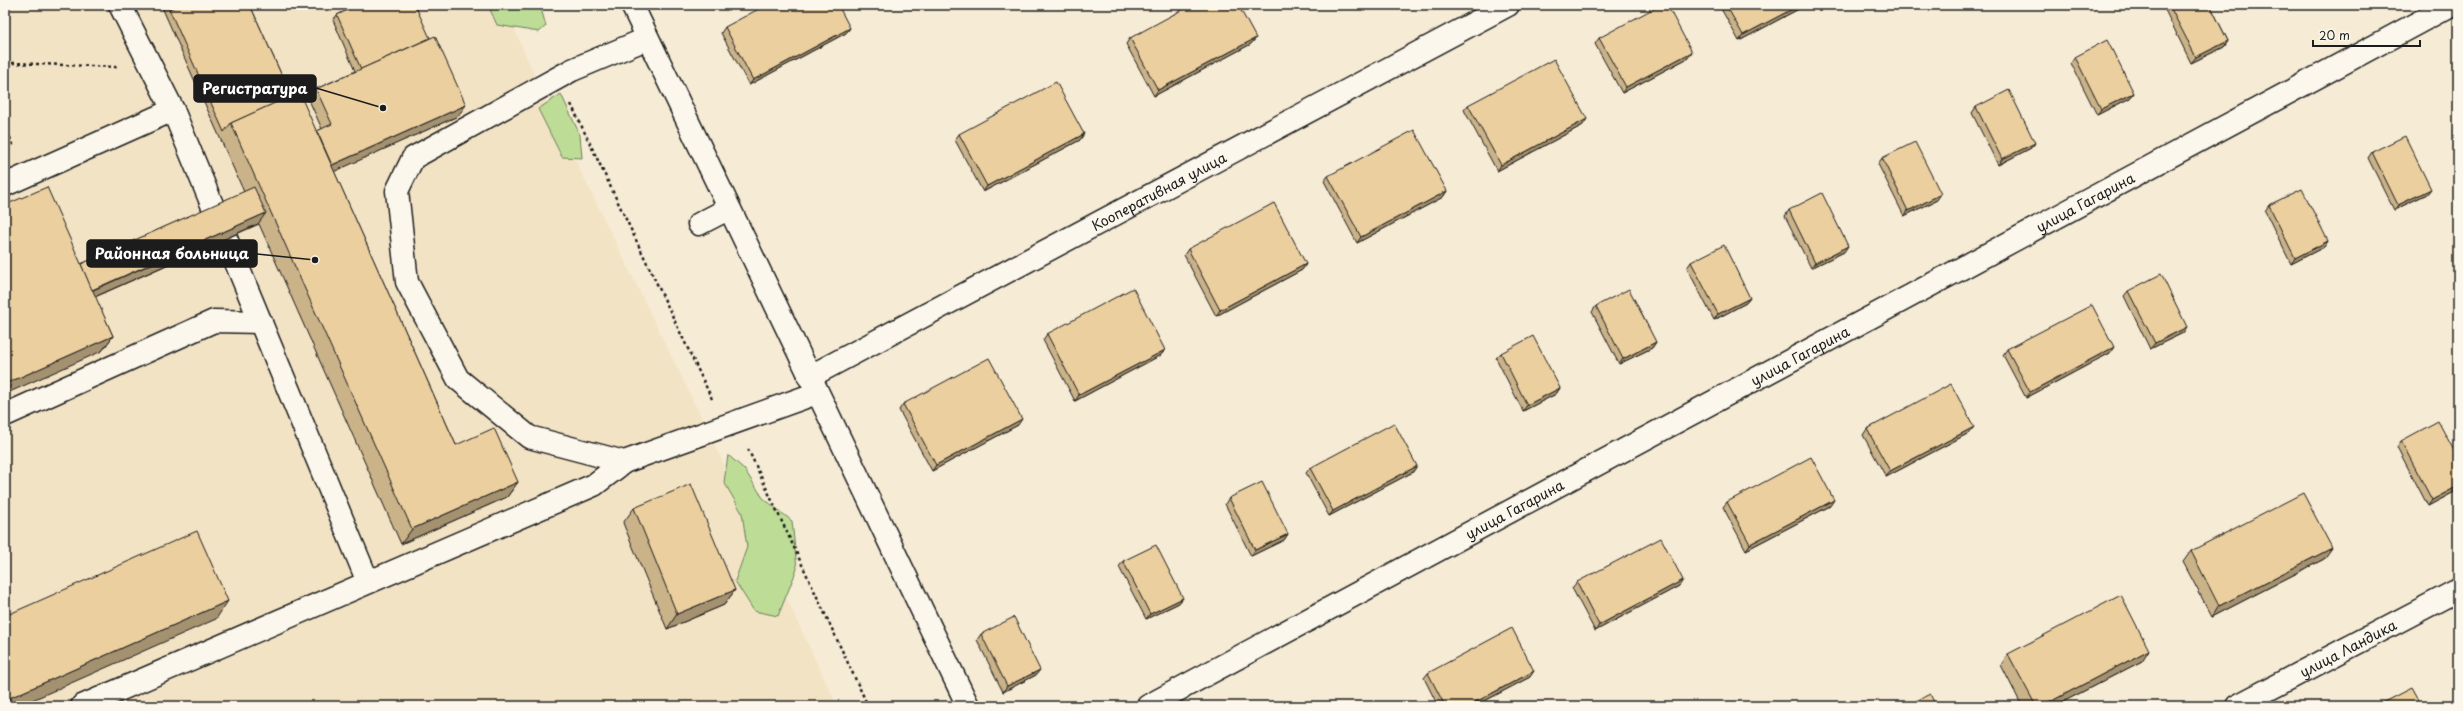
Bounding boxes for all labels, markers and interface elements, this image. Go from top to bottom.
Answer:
scale bar [2313,22,2420,48]
text: 20 m [2319,26,2350,44]
callout: Регистратура [194,75,316,102]
text: Регистратура [202,76,308,99]
street label: Кооперативная улица [1087,146,1230,236]
street label: улица Гагарина [2032,167,2138,237]
callout: Районная больница [87,240,257,267]
text: Районная больница [95,241,250,264]
street label: улица Гагарина [1747,320,1853,391]
street label: улица Гагарина [1461,474,1568,544]
street label: улица Ландика [2296,614,2400,682]

